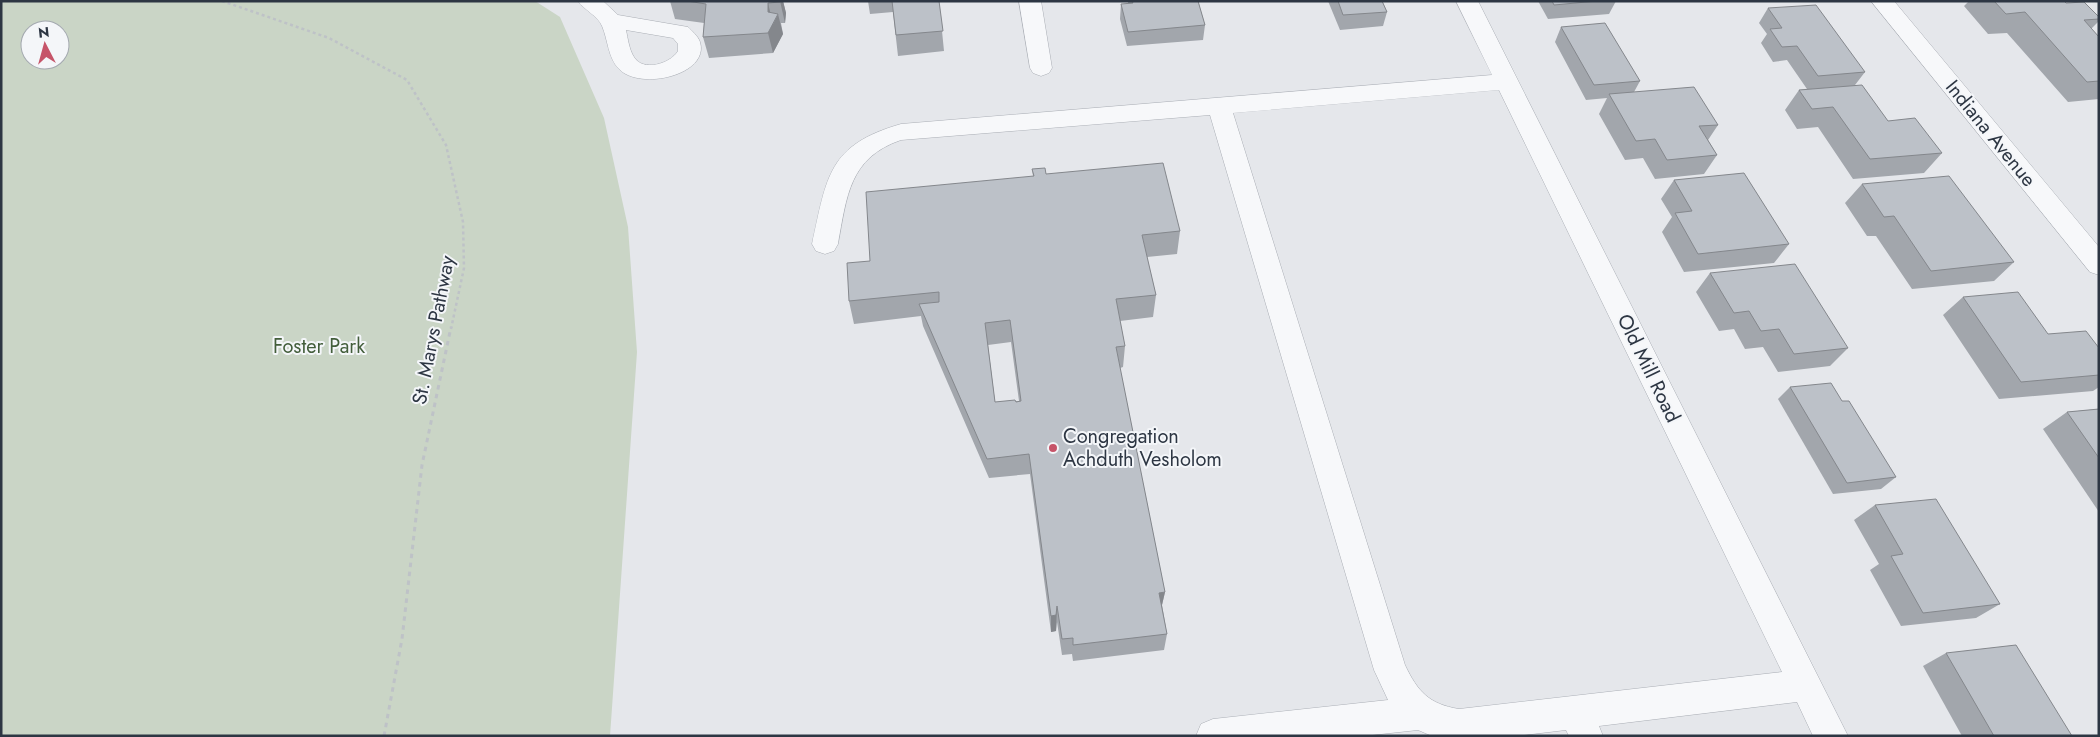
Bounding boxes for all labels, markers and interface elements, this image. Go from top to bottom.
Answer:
north arrow [20,20,70,70]
text: N [37,22,50,43]
street label: Indiana Avenue [1938,74,2043,193]
street label: St. Marys Pathway [405,253,462,407]
street label: Old Mill Road [1610,309,1687,427]
park label: Foster Park [273,332,365,361]
place label: Congregation Achduth Vesholom [1063,422,1222,474]
marker: Congregation Achduth Vesholom [1047,442,1059,454]

